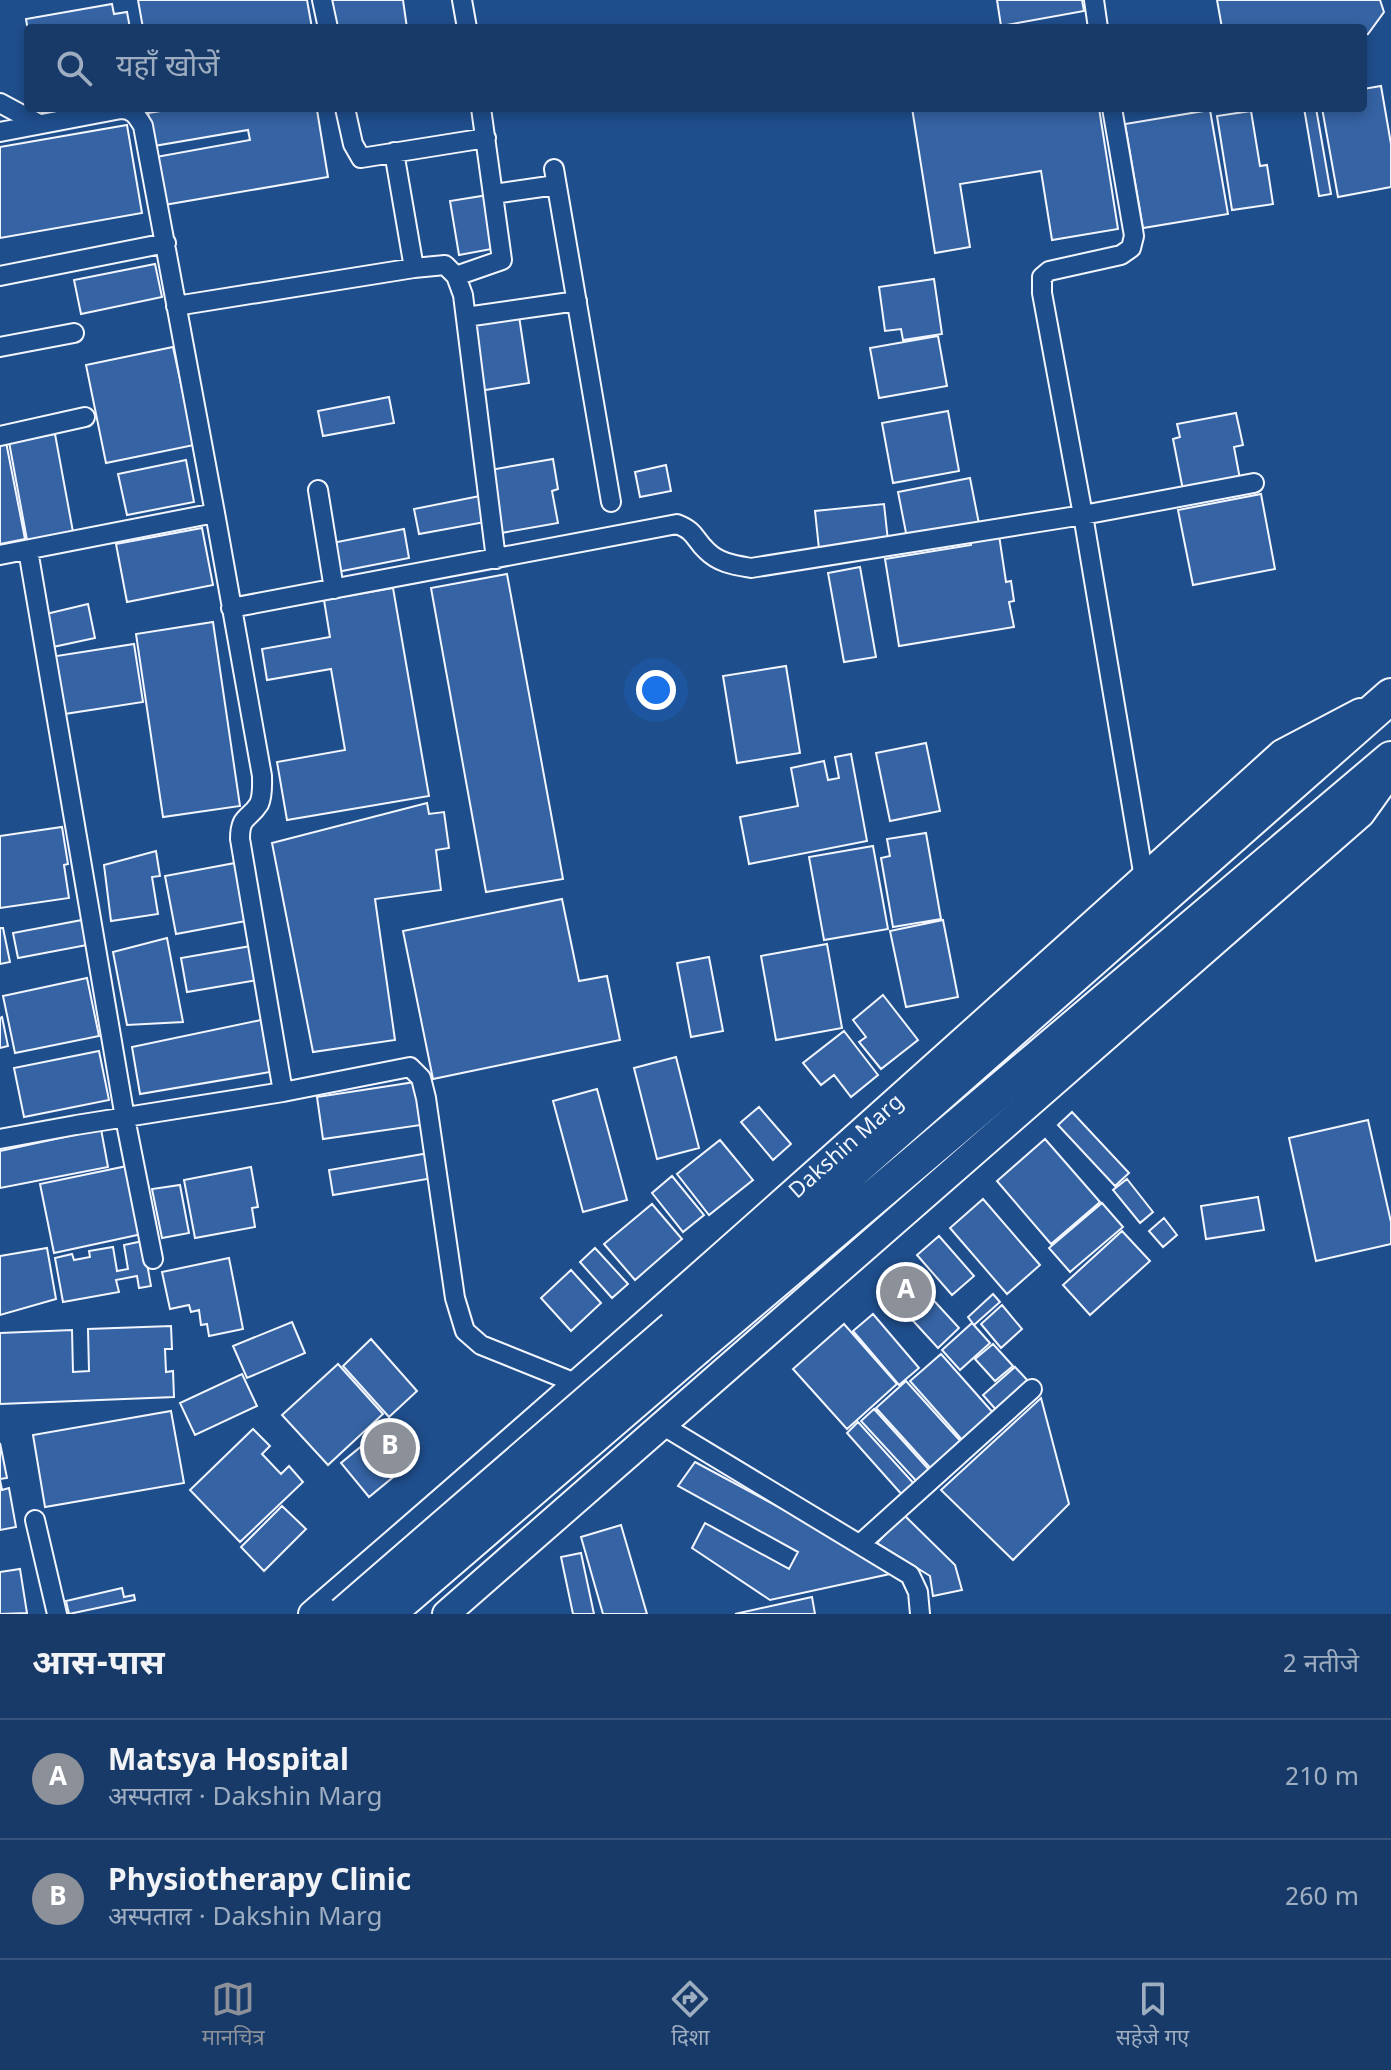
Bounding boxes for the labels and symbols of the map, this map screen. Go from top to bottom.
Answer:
your location [636,670,676,710]
street label: Dakshin Marg [784,1089,911,1206]
pin: A [880,1262,932,1322]
pin: B [364,1418,416,1478]

